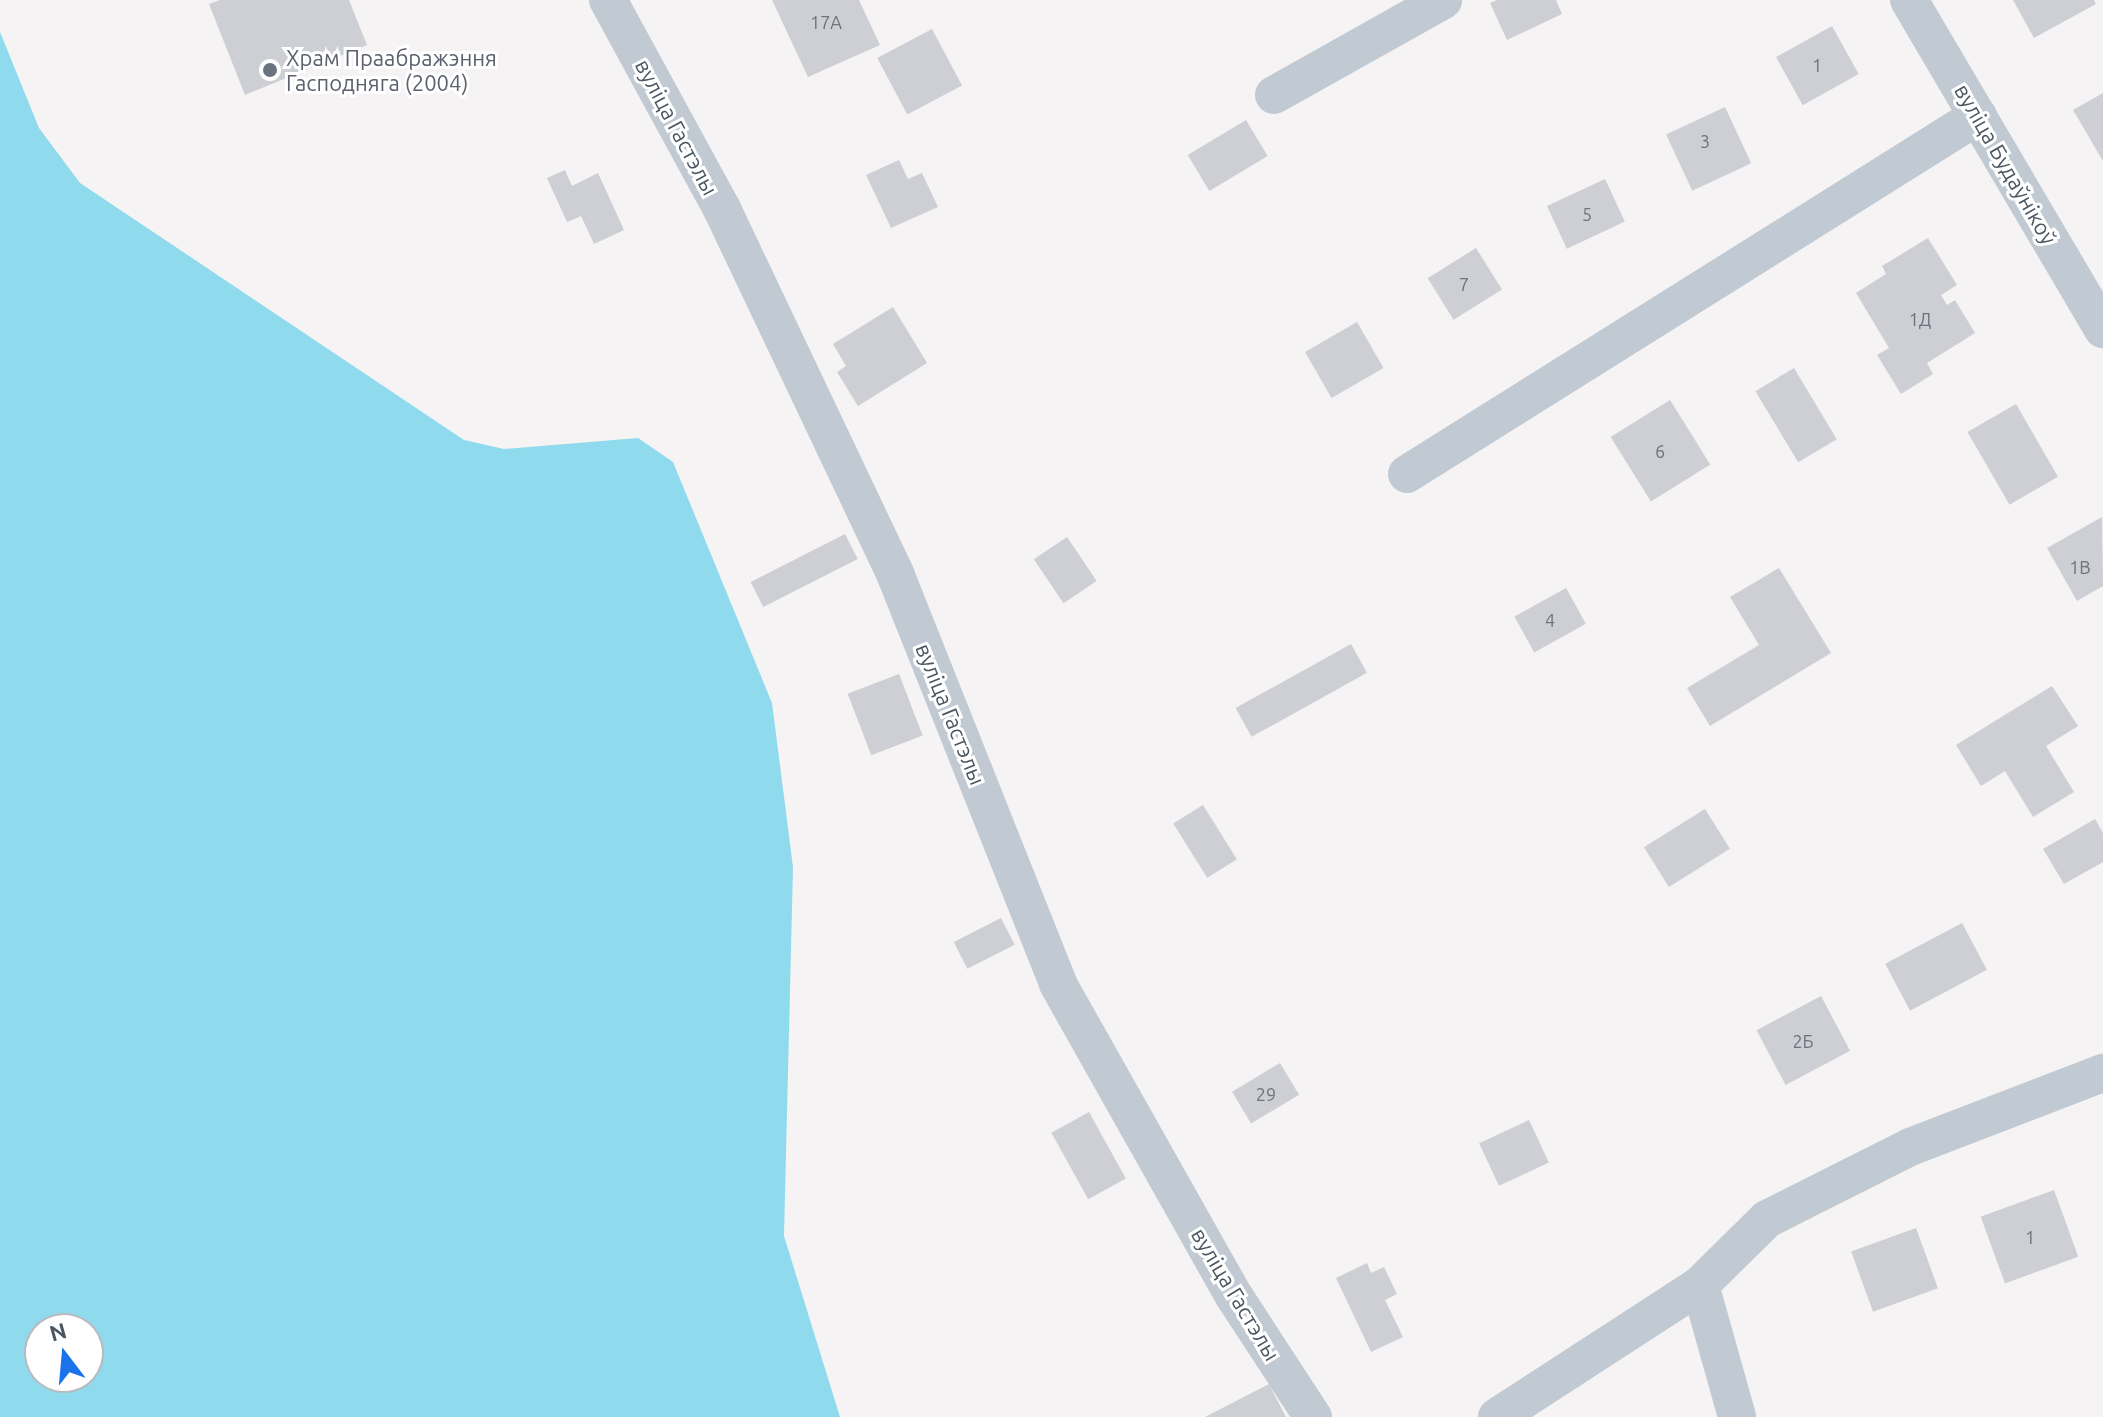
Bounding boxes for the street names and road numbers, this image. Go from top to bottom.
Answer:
street label: вуліца Гастэлы [630,54,724,200]
street label: вуліца Будаўнікоў [1949,79,2063,249]
street label: вуліца Гастэлы [911,639,991,789]
street label: вуліца Гастэлы [1186,1223,1286,1365]

